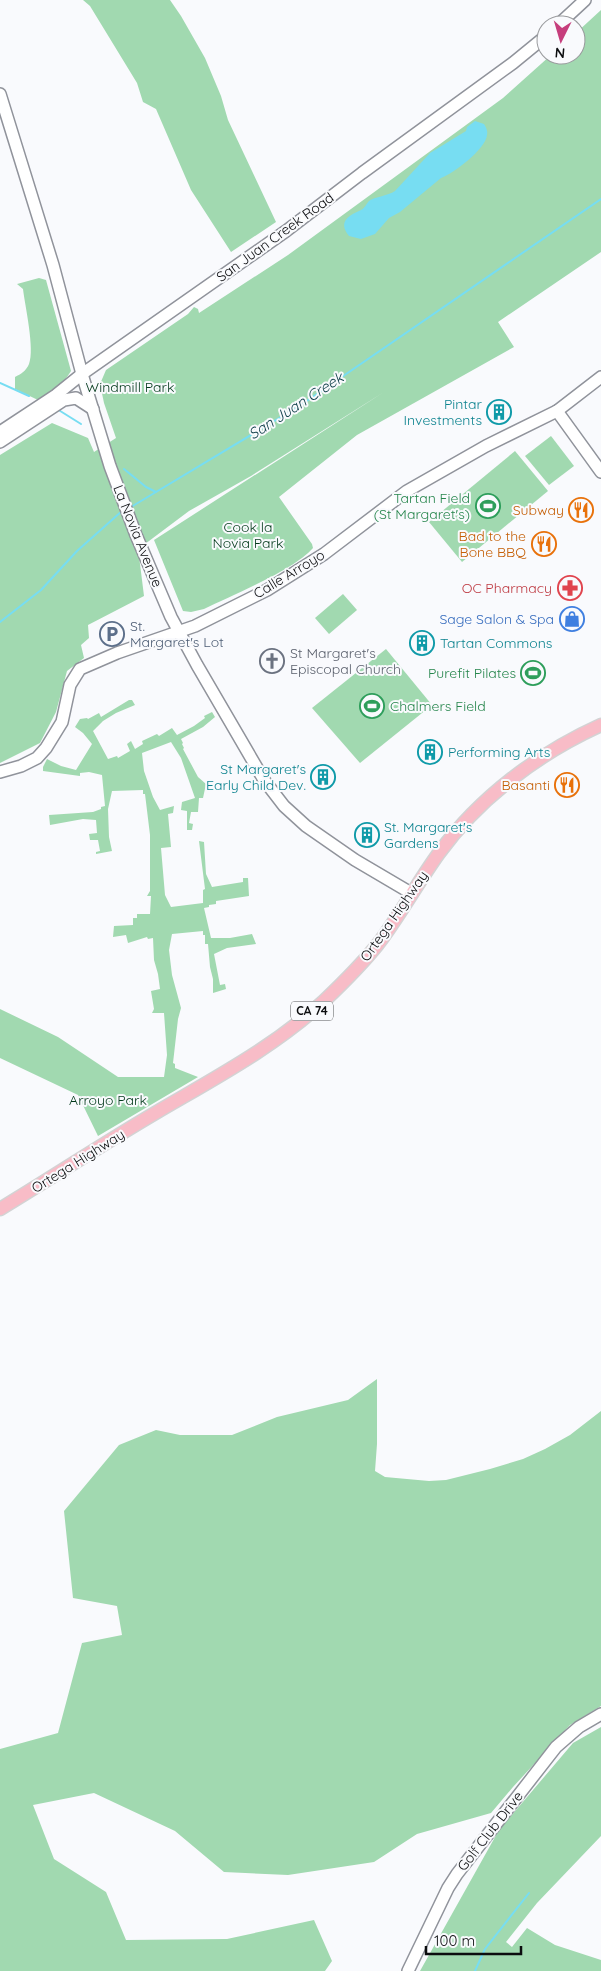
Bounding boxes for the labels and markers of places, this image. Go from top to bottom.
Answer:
place label: Pintar Investments [404,395,483,429]
building icon: Pintar Investments [486,399,512,425]
place label: Tartan Field (St Margaret's) [374,489,470,523]
sports icon: Tartan Field (St Margaret's) [475,493,501,519]
restaurant icon: Subway [568,497,594,523]
place label: Subway [513,501,564,519]
place label: Bad to the Bone BBQ [459,527,527,561]
restaurant icon: Bad to the Bone BBQ [531,531,557,557]
pharmacy icon: OC Pharmacy [557,575,583,601]
place label: OC Pharmacy [462,579,552,597]
shop icon: Sage Salon & Spa [559,606,585,632]
place label: Sage Salon & Spa [439,610,554,628]
place label: St. Margaret's Lot [130,617,224,651]
parking icon: St. Margaret's Lot [99,621,125,647]
building icon: Tartan Commons [409,630,435,656]
place label: Tartan Commons [440,634,552,652]
place label: St Margaret's Episcopal Church [290,644,401,678]
church icon: St Margaret's Episcopal Church [259,648,285,674]
sports icon: Purefit Pilates [520,660,546,686]
place label: Purefit Pilates [428,664,516,682]
sports icon: Chalmers Field [359,693,385,719]
place label: Chalmers Field [390,697,486,715]
building icon: Performing Arts [417,739,443,765]
place label: Performing Arts [448,743,550,761]
place label: St Margaret's Early Child Dev. [206,760,306,794]
building icon: St Margaret's Early Child Dev. [310,764,336,790]
restaurant icon: Basanti [554,772,580,798]
place label: Basanti [501,776,550,794]
place label: St. Margaret's Gardens [384,818,472,852]
building icon: St. Margaret's Gardens [354,822,380,848]

